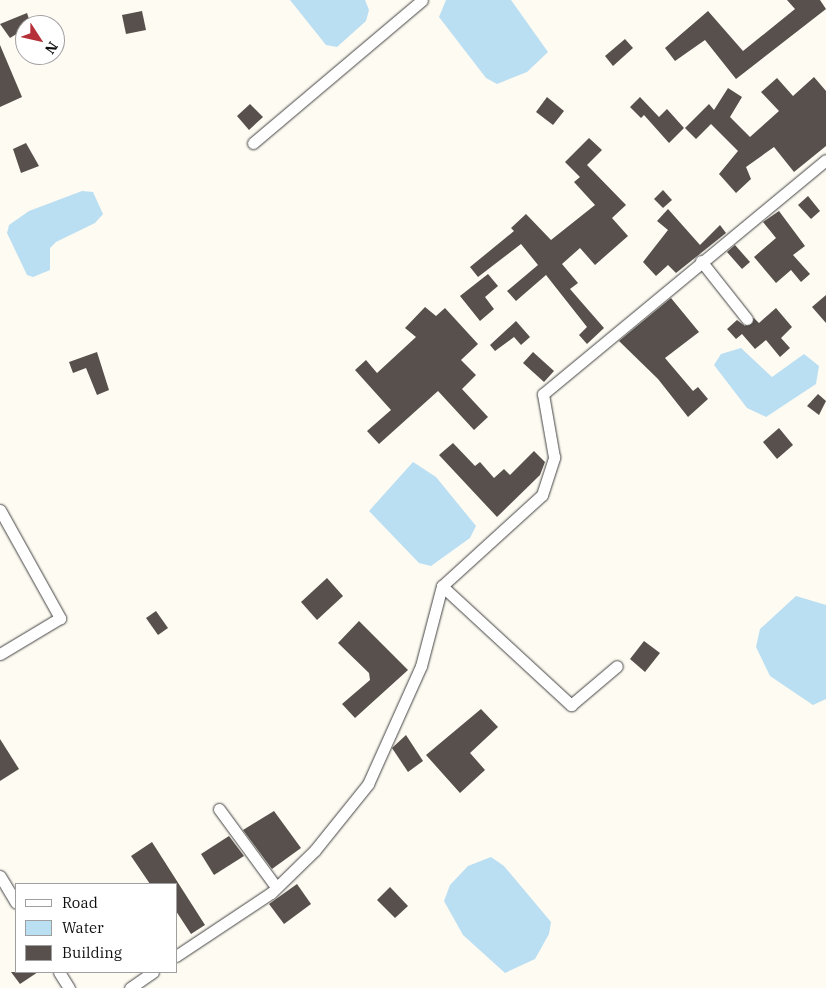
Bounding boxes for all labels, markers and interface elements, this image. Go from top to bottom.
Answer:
north arrow [15,15,65,65]
text: N [41,38,62,58]
legend [15,883,178,973]
text: Road [62,893,98,912]
text: Water [62,918,104,937]
text: Building [62,943,122,962]

